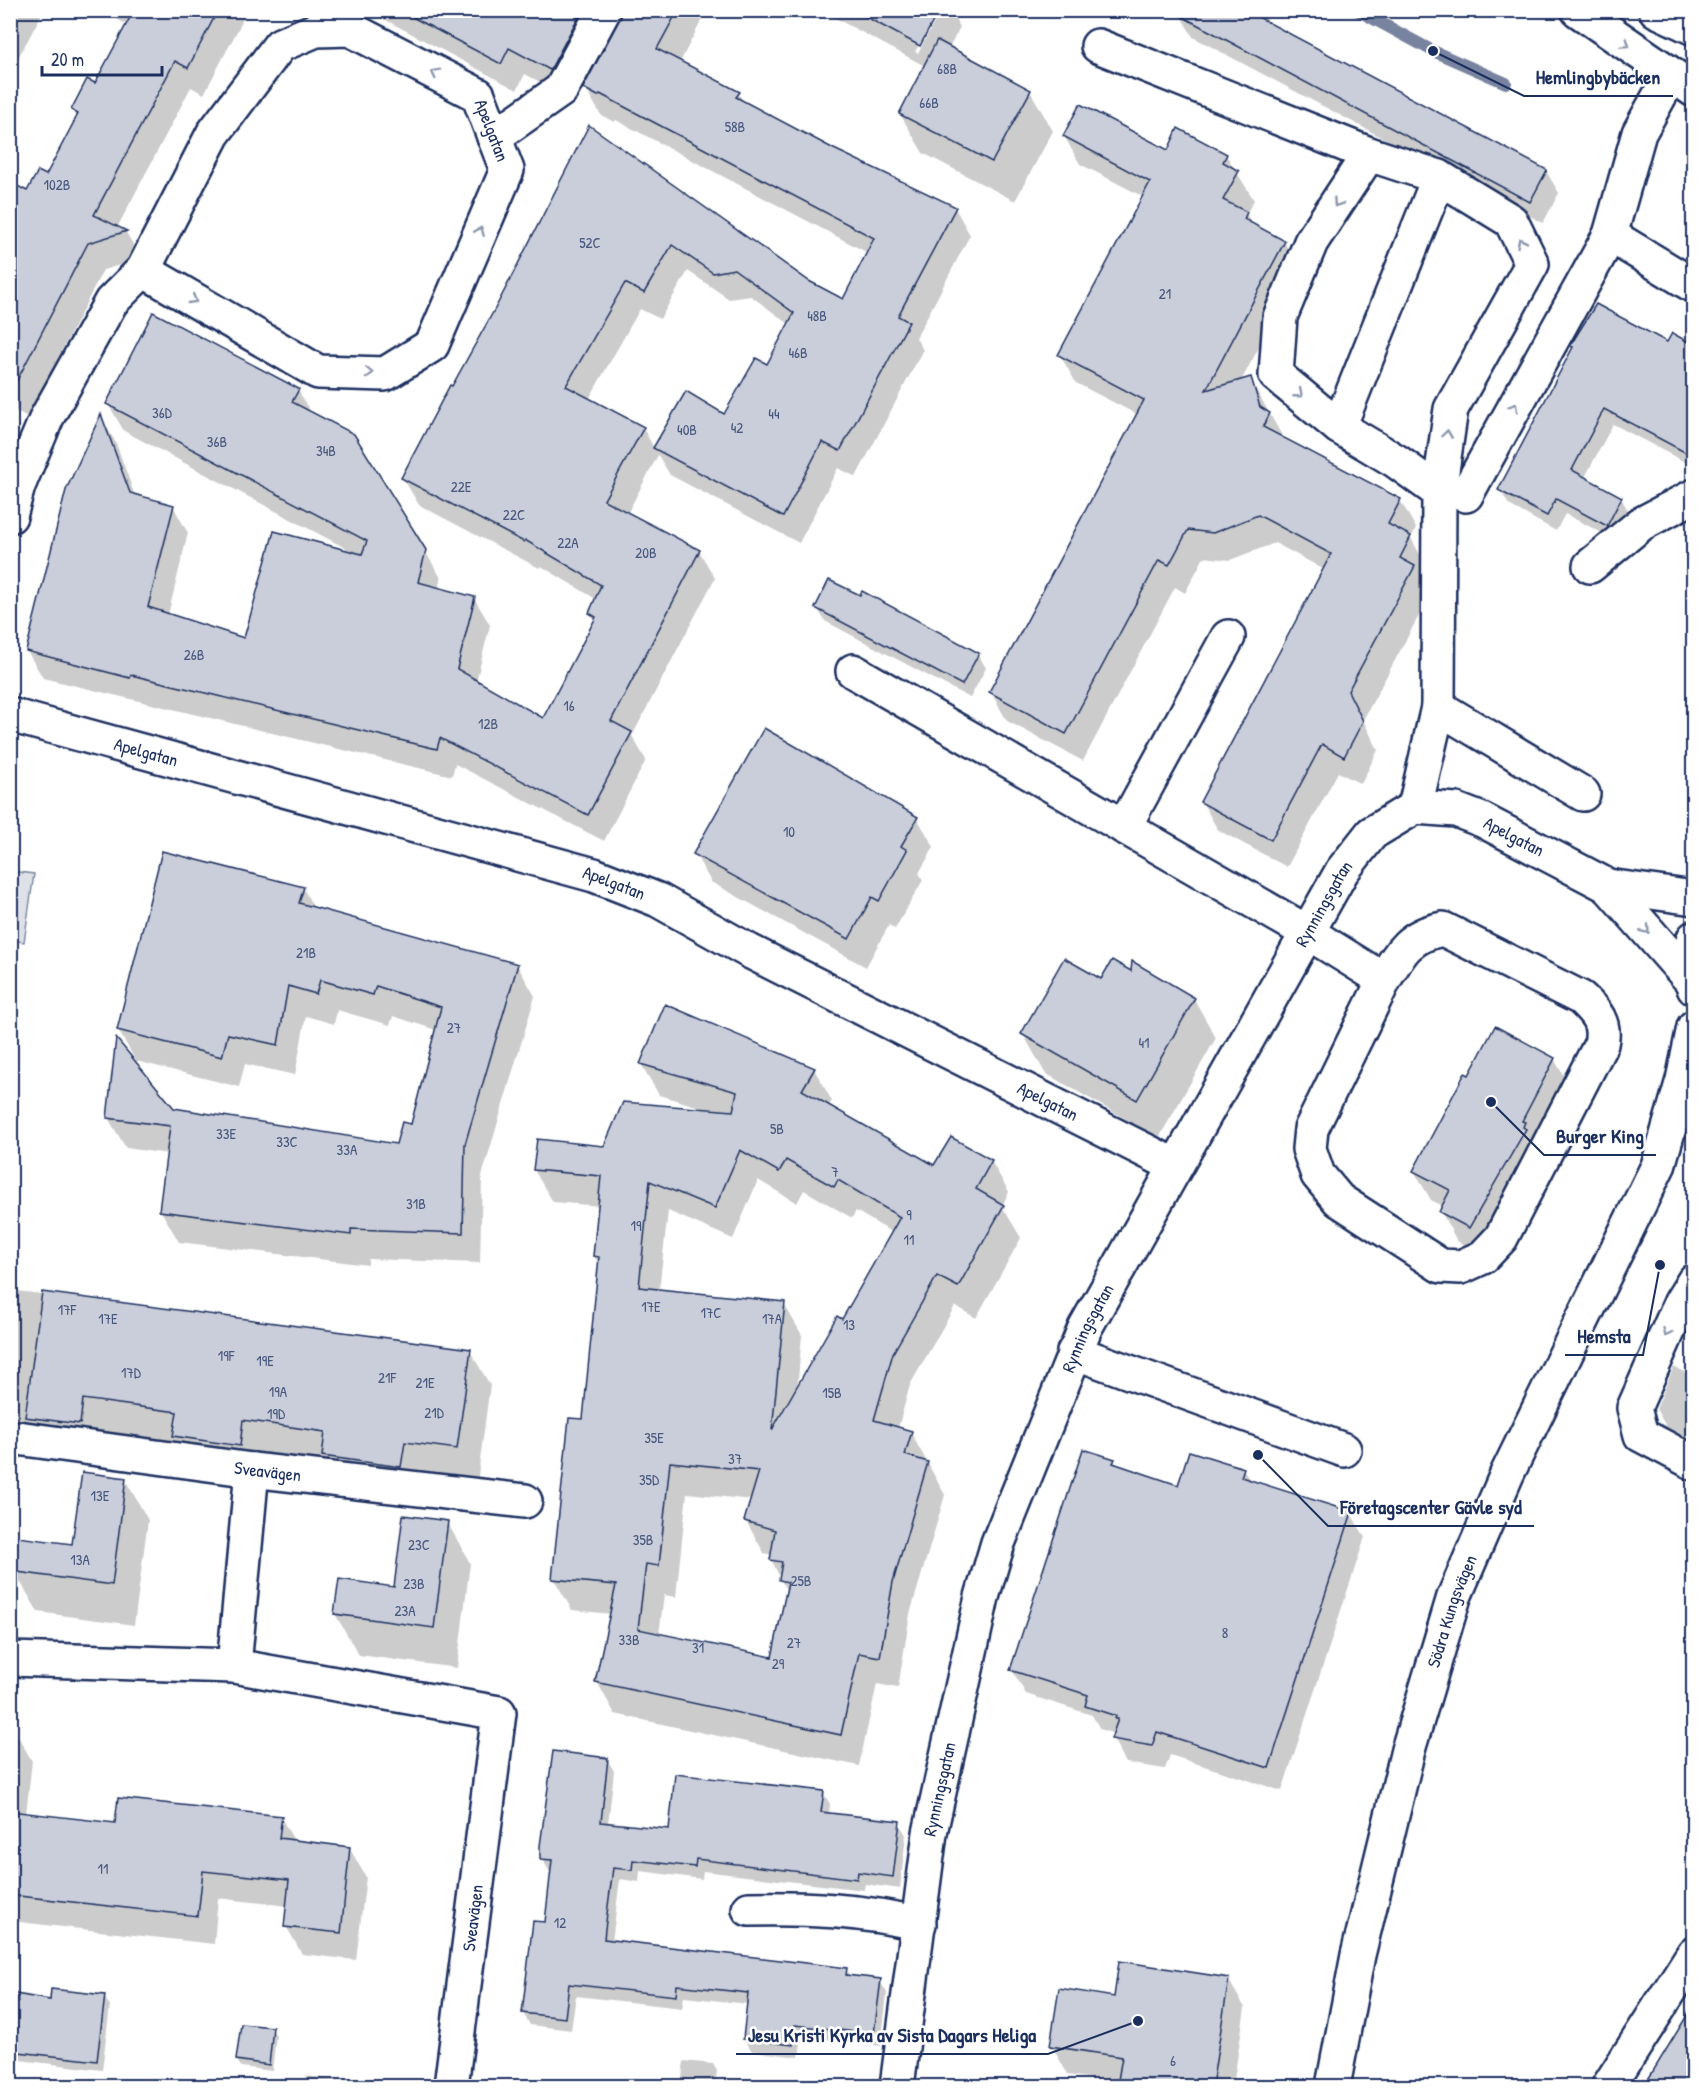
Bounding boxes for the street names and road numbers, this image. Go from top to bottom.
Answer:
street label: Apelgatan [469,95,515,165]
street label: Apelgatan [111,731,181,772]
street label: Apelgatan [1480,810,1549,862]
street label: Rynningsgatan [1289,855,1358,951]
street label: Apelgatan [580,860,649,906]
street label: Apelgatan [1013,1075,1083,1127]
street label: Rynningsgatan [1055,1279,1119,1376]
street label: Sveavägen [233,1455,303,1487]
street label: Södra Kungsvägen [1420,1551,1483,1671]
street label: Rynningsgatan [917,1740,962,1839]
street label: Sveavägen [456,1883,489,1953]

